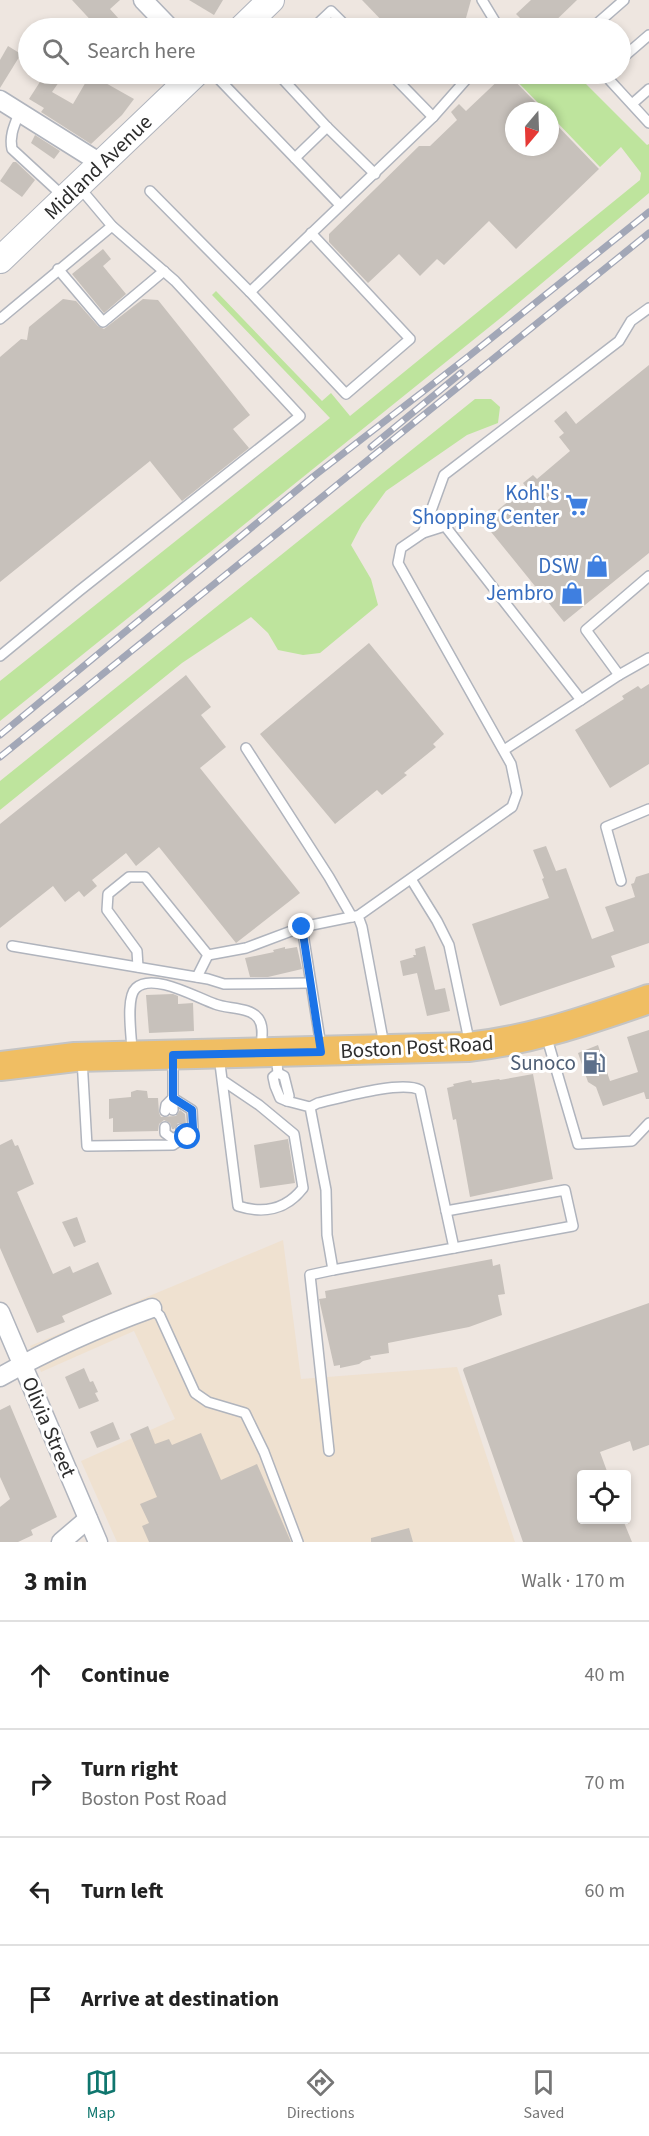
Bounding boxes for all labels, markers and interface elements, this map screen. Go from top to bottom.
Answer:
search box [18,18,631,84]
icon: search [39,35,72,68]
text: Search here [87,35,195,67]
north arrow [505,102,559,156]
street label: Midland Avenue [37,108,159,226]
place label: Kohl's Shopping Center [412,478,560,532]
supermarket icon: Kohl's Shopping Center [564,492,590,518]
place label: DSW [538,551,579,581]
shop icon: DSW [584,553,610,579]
place label: Jembro [486,578,554,608]
shop icon: Jembro [559,580,585,606]
route end [288,913,314,939]
street label: Boston Post Road [340,1028,494,1066]
place label: Sunoco [510,1048,576,1078]
fuel station icon: Sunoco [581,1050,607,1076]
route start [174,1123,200,1149]
street label: Olivia Street [14,1372,84,1482]
map controls [577,1470,631,1524]
button: locate [577,1470,631,1524]
text: 3 min [24,1563,87,1600]
text: Walk · 170 m [521,1567,625,1595]
icon: ahead [24,1659,57,1692]
text: Continue [81,1659,170,1691]
text: 40 m [585,1661,625,1689]
text: Turn right [81,1753,178,1785]
icon: right [24,1767,57,1800]
text: 70 m [585,1769,625,1797]
text: Boston Post Road [81,1785,227,1813]
icon: left [24,1875,57,1908]
text: Turn left [81,1875,163,1907]
text: 60 m [585,1877,625,1905]
icon: arrive [24,1983,57,2016]
text: Arrive at destination [81,1983,279,2015]
tab: Map [85,2066,118,2124]
tab: Directions [287,2066,354,2124]
tab: Saved [524,2066,564,2124]

